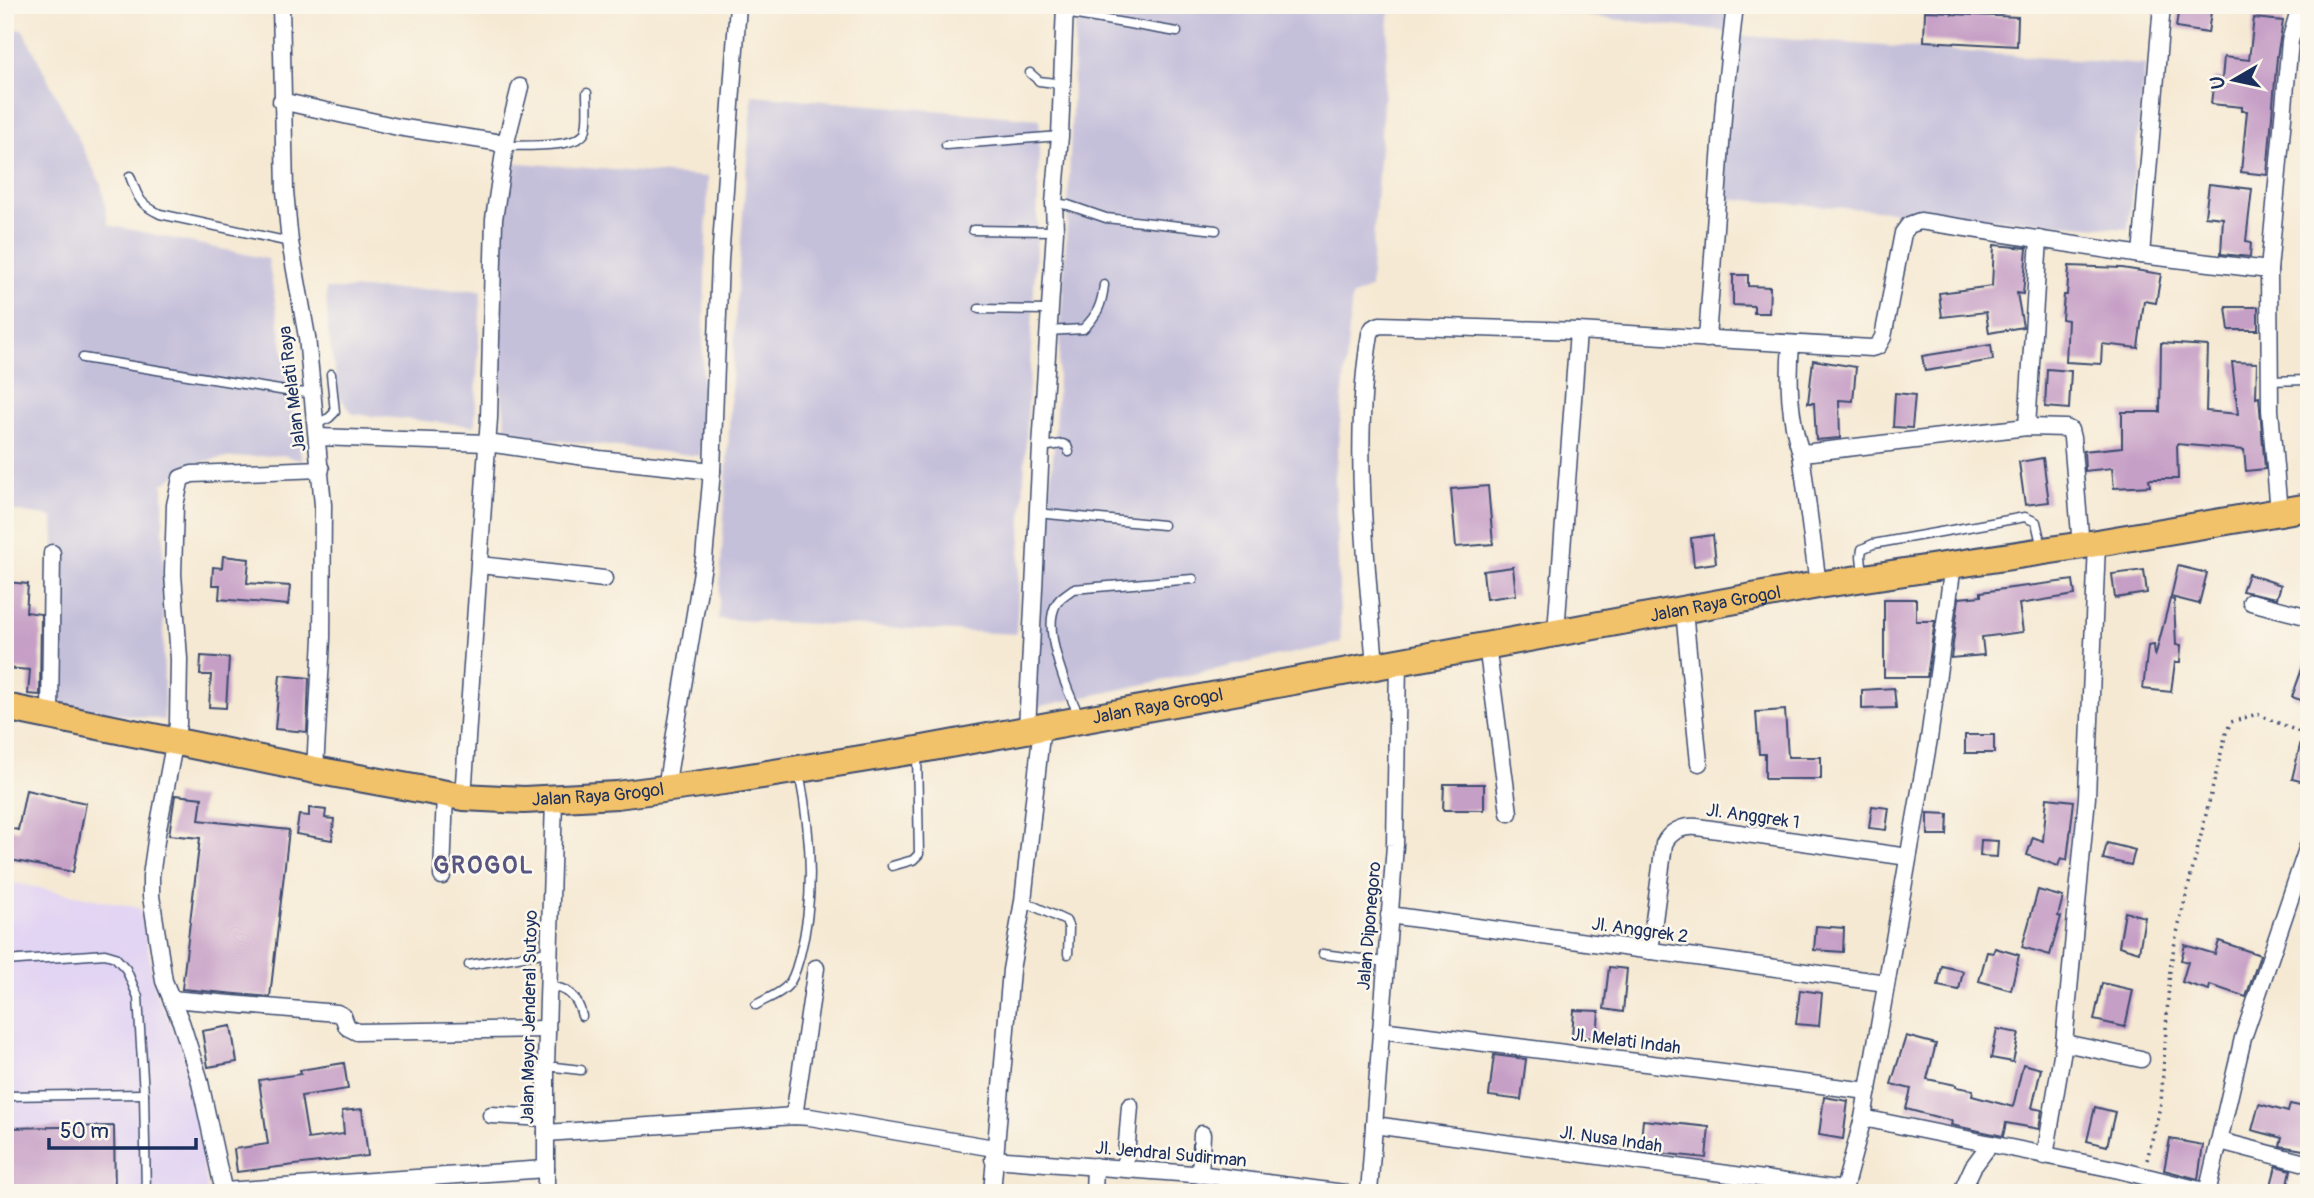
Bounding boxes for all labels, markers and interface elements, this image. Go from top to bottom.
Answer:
north arrow [2198,46,2268,116]
text: U [2205,74,2231,91]
street label: Jalan Melati Raya [273,325,312,453]
street label: Jalan Raya Grogol [1648,581,1783,628]
street label: Jalan Raya Grogol [1090,683,1225,730]
street label: Jalan Raya Grogol [531,778,666,812]
street label: Jl. Anggrek 1 [1705,799,1801,834]
district label: GROGOL [433,851,535,880]
street label: Jalan Diponegoro [1352,860,1387,991]
street label: Jalan Mayor Jenderal Sutoyo [516,909,543,1124]
street label: Jl. Anggrek 2 [1590,912,1690,949]
street label: Jl. Melati Indah [1570,1023,1682,1060]
scale bar [49,1107,196,1151]
text: 50 m [60,1118,109,1145]
street label: Jl. Nusa Indah [1558,1121,1664,1158]
street label: Jl. Jendral Sudirman [1094,1136,1248,1173]

